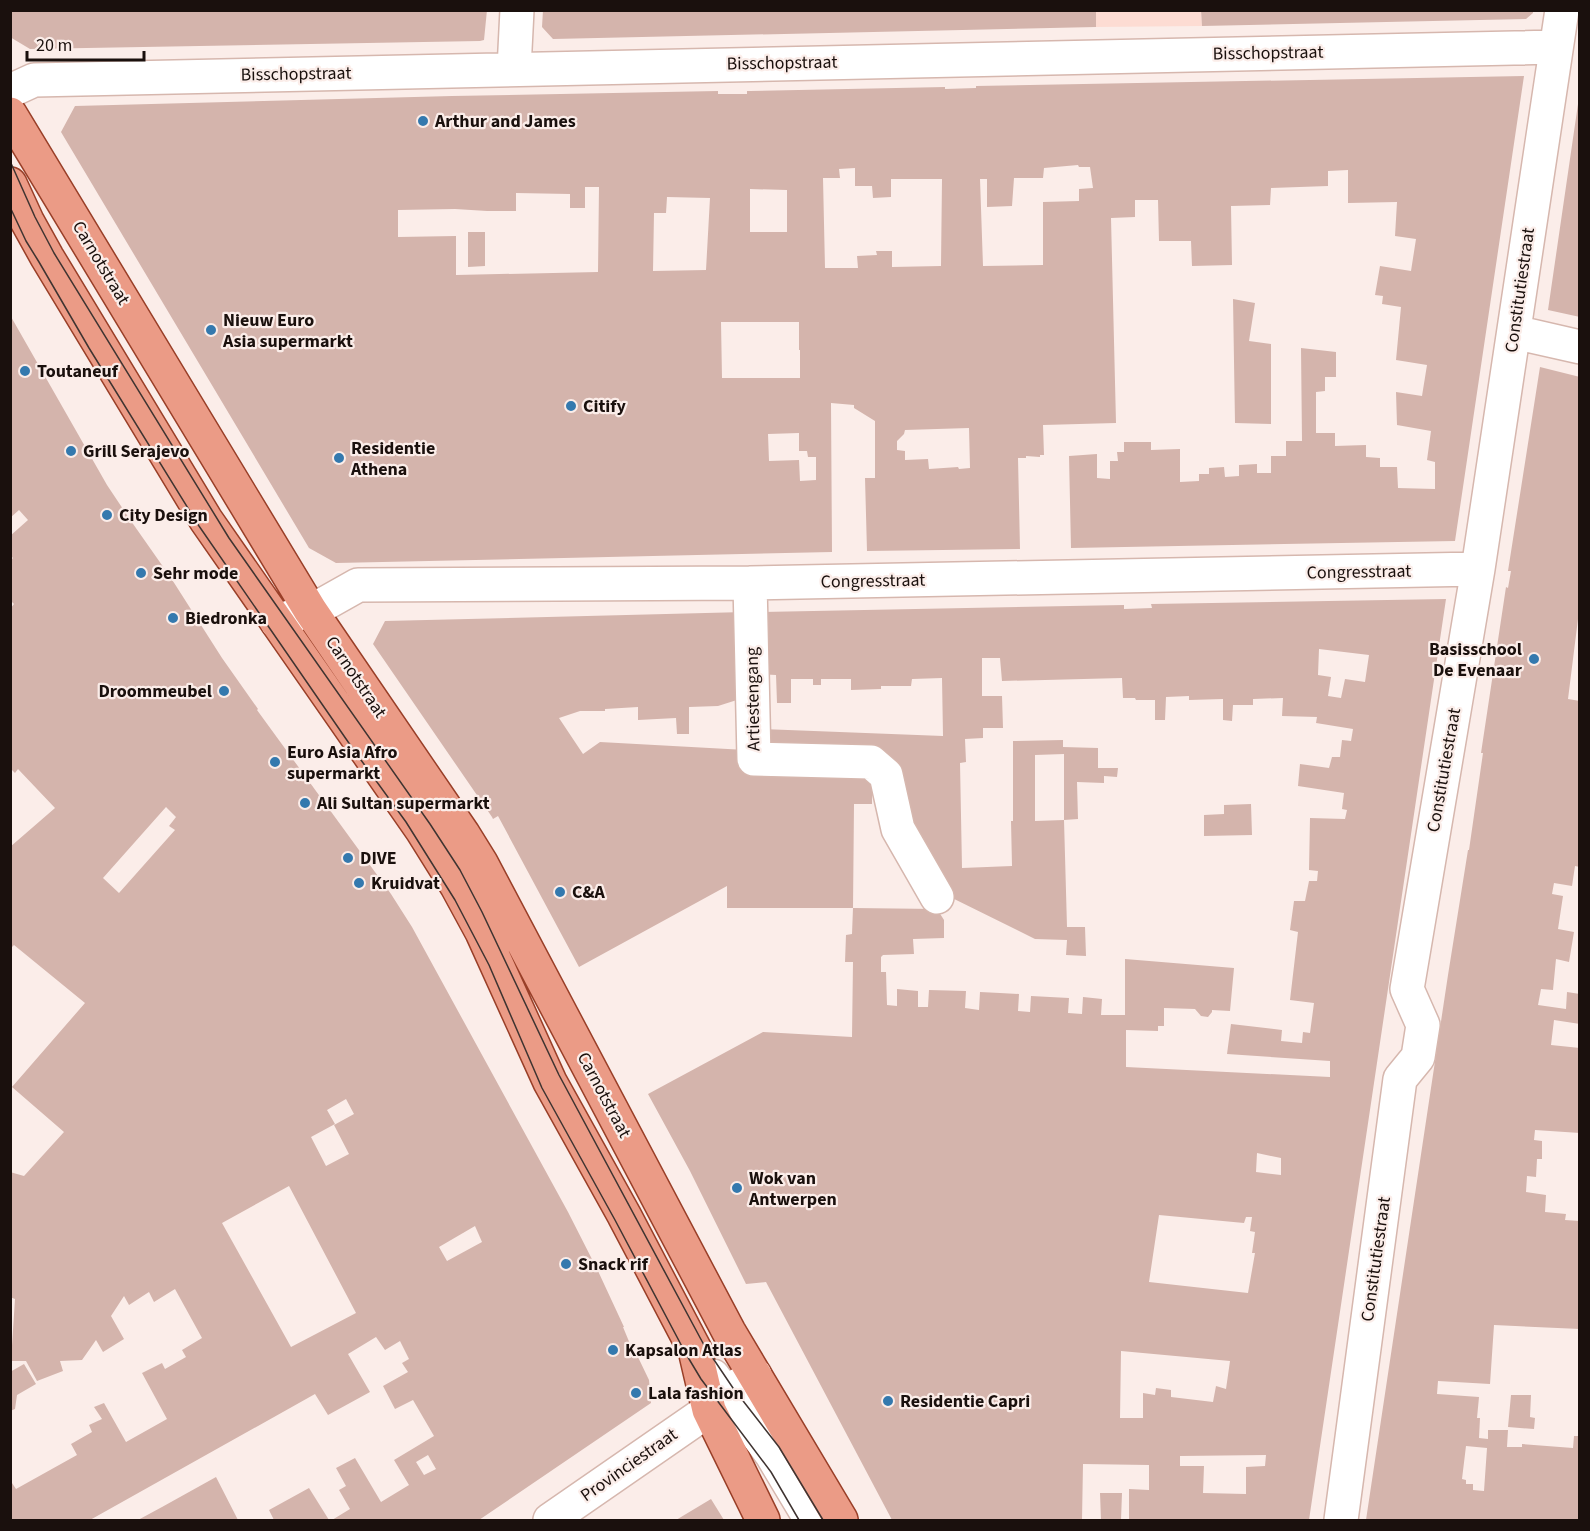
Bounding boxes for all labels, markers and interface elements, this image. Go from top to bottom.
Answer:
scale bar [27,24,144,62]
text: 20 m [36,33,72,58]
street label: Bisschopstraat [1212,40,1324,66]
street label: Bisschopstraat [726,50,838,76]
street label: Bisschopstraat [240,61,352,87]
place label: Arthur and James [434,109,576,134]
marker: Arthur and James [416,114,430,128]
street label: Carnotstraat [66,216,136,310]
street label: Constitutiestraat [1499,226,1541,354]
place label: Nieuw Euro Asia supermarkt [222,308,353,354]
marker: Nieuw Euro Asia supermarkt [204,323,218,337]
place label: Toutaneuf [37,359,119,384]
marker: Toutaneuf [18,364,32,378]
place label: Citify [583,394,626,419]
marker: Citify [564,399,578,413]
place label: Residentie Athena [350,436,435,482]
place label: Grill Serajevo [83,439,189,464]
marker: Grill Serajevo [64,444,78,458]
marker: Residentie Athena [332,451,346,465]
place label: City Design [119,503,208,528]
marker: City Design [100,508,114,522]
street label: Congresstraat [1307,559,1411,585]
place label: Sehr mode [153,561,238,586]
marker: Sehr mode [134,566,148,580]
street label: Congresstraat [821,568,925,594]
place label: Biedronka [185,606,267,631]
marker: Biedronka [166,611,180,625]
street label: Carnotstraat [319,631,393,723]
place label: Basisschool De Evenaar [1429,637,1523,683]
street label: Artiestengang [740,647,766,751]
marker: Basisschool De Evenaar [1527,652,1541,666]
place label: Droommeubel [98,679,212,704]
marker: Droommeubel [217,684,231,698]
street label: Constitutiestraat [1421,706,1467,834]
place label: Euro Asia Afro supermarkt [287,740,398,786]
marker: Euro Asia Afro supermarkt [268,755,282,769]
place label: Ali Sultan supermarkt [316,791,490,816]
marker: Ali Sultan supermarkt [298,796,312,810]
place label: DIVE [360,846,397,871]
marker: DIVE [341,851,355,865]
place label: Kruidvat [371,871,440,896]
marker: Kruidvat [352,876,366,890]
place label: C&A [572,880,605,905]
marker: C&A [553,885,567,899]
street label: Carnotstraat [571,1048,637,1142]
place label: Wok van Antwerpen [748,1166,837,1212]
marker: Wok van Antwerpen [730,1181,744,1195]
street label: Constitutiestraat [1355,1195,1397,1323]
place label: Snack rif [578,1252,649,1277]
marker: Snack rif [559,1257,573,1271]
place label: Kapsalon Atlas [625,1338,742,1363]
marker: Kapsalon Atlas [606,1343,620,1357]
place label: Lala fashion [648,1381,744,1406]
marker: Lala fashion [629,1386,643,1400]
place label: Residentie Capri [900,1389,1030,1414]
marker: Residentie Capri [881,1394,895,1408]
street label: Provinciestraat [575,1422,683,1508]

